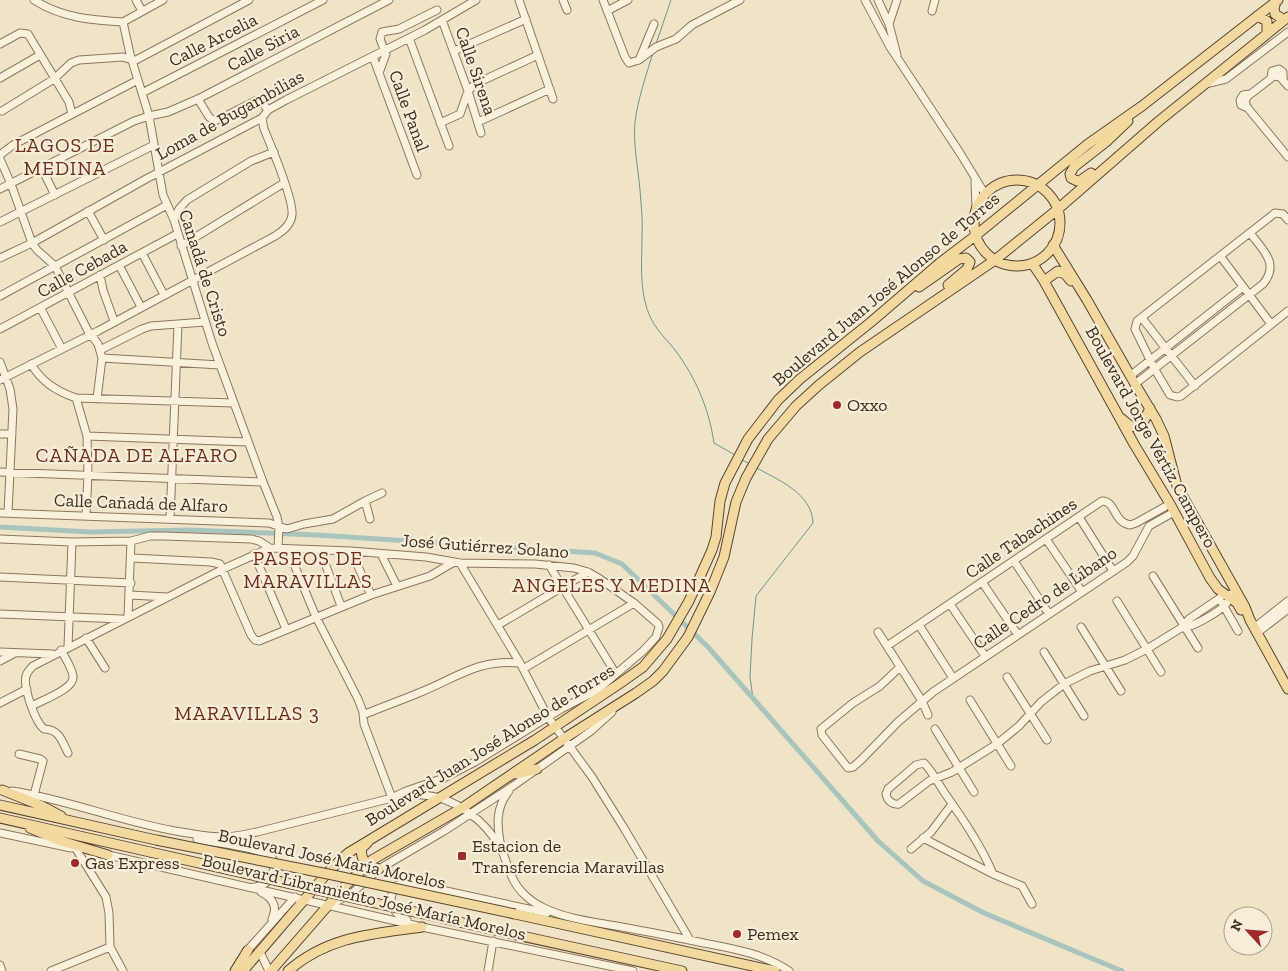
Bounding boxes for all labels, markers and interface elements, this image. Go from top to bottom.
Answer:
street label: Calle Arcelia [165,8,261,72]
street label: Calle Siria [223,20,303,76]
street label: Calle Sirena [451,24,501,118]
street label: Loma de Bugambilias [152,65,308,165]
street label: Calle Panal [384,67,434,155]
district label: LAGOS DE MEDINA [15,133,115,180]
street label: Boulevard Juan José Alonso de Torres [768,187,1004,391]
street label: Canadá de Cristo [174,207,236,339]
street label: Calle Cebada [33,235,131,303]
street label: Boulevard Jorge Vértiz Campero [1081,322,1221,552]
place label: Oxxo [847,394,887,416]
marker: Oxxo [831,399,843,411]
district label: CAÑADA DE ALFARO [36,443,238,467]
street label: Calle Cañadá de Alfaro [54,489,228,517]
street label: Calle Tabachines [961,493,1081,583]
street label: José Gutiérrez Solano [400,529,570,563]
street label: Calle Cedro de Líbano [969,542,1121,654]
district label: PASEOS DE MARAVILLAS [243,546,373,593]
district label: ANGELES Y MEDINA [512,573,712,597]
street label: Boulevard Juan José Alonso de Torres [361,659,619,831]
district label: MARAVILLAS 3 [174,701,320,725]
street label: Boulevard José María Morelos [216,824,448,894]
place label: Estacion de Transferencia Maravillas [472,835,665,878]
street label: Boulevard Libramiento José María Morelos [200,849,528,945]
marker: Estacion de Transferencia Maravillas [456,850,468,862]
place label: Gas Express [85,852,180,874]
marker: Gas Express [69,857,81,869]
north arrow [1223,906,1273,956]
text: N [1227,917,1247,934]
place label: Pemex [747,923,798,945]
marker: Pemex [731,928,743,940]

